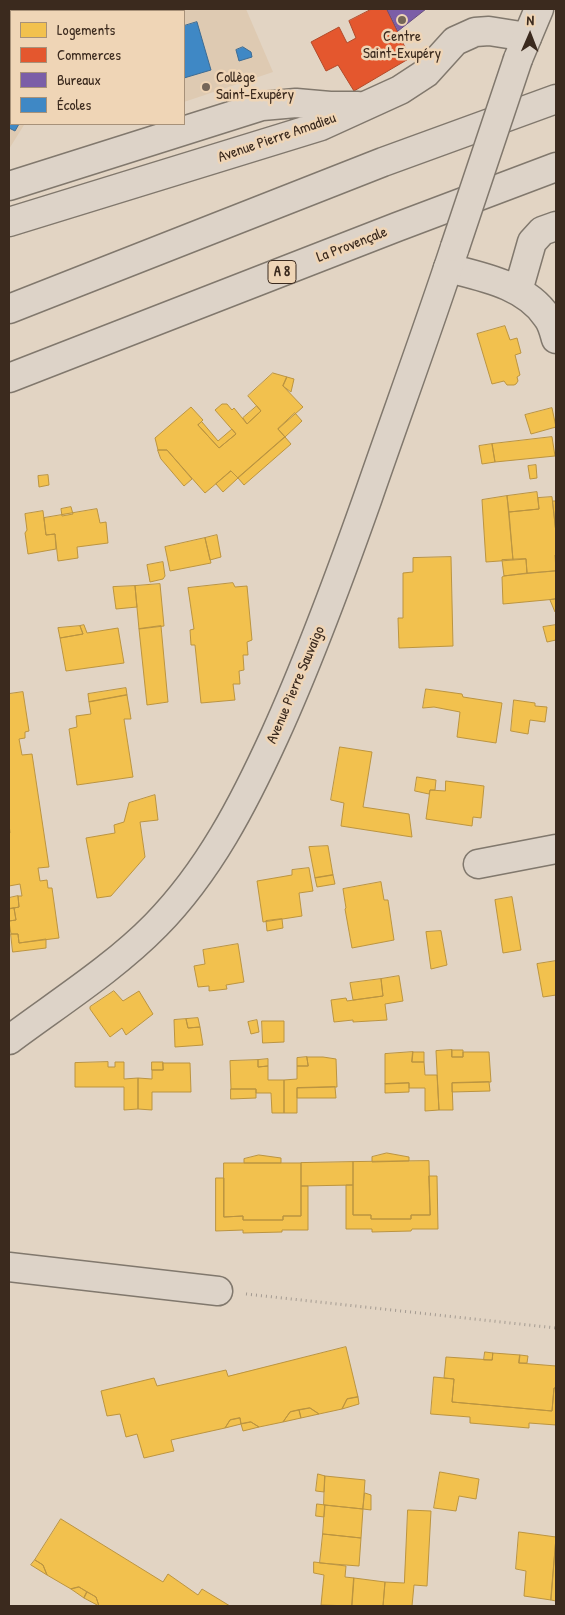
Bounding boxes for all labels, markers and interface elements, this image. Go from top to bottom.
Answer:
legend [10,10,185,125]
north arrow [505,10,555,60]
text: N [526,10,534,29]
marker: Centre Saint-Exupéry [396,14,408,26]
text: Logements [57,19,115,40]
place label: Centre Saint-Exupéry [363,28,441,63]
text: Commerces [57,44,121,65]
text: Bureaux [57,69,101,90]
place label: Collège Saint-Exupéry [216,69,294,104]
marker: Collège Saint-Exupéry [200,81,212,93]
text: Écoles [57,94,91,115]
street label: Avenue Pierre Amadieu [216,109,338,167]
street label: La Provençale [314,223,390,267]
road number: A 8 [268,260,296,284]
street label: Avenue Pierre Sauvaigo [263,624,329,746]

